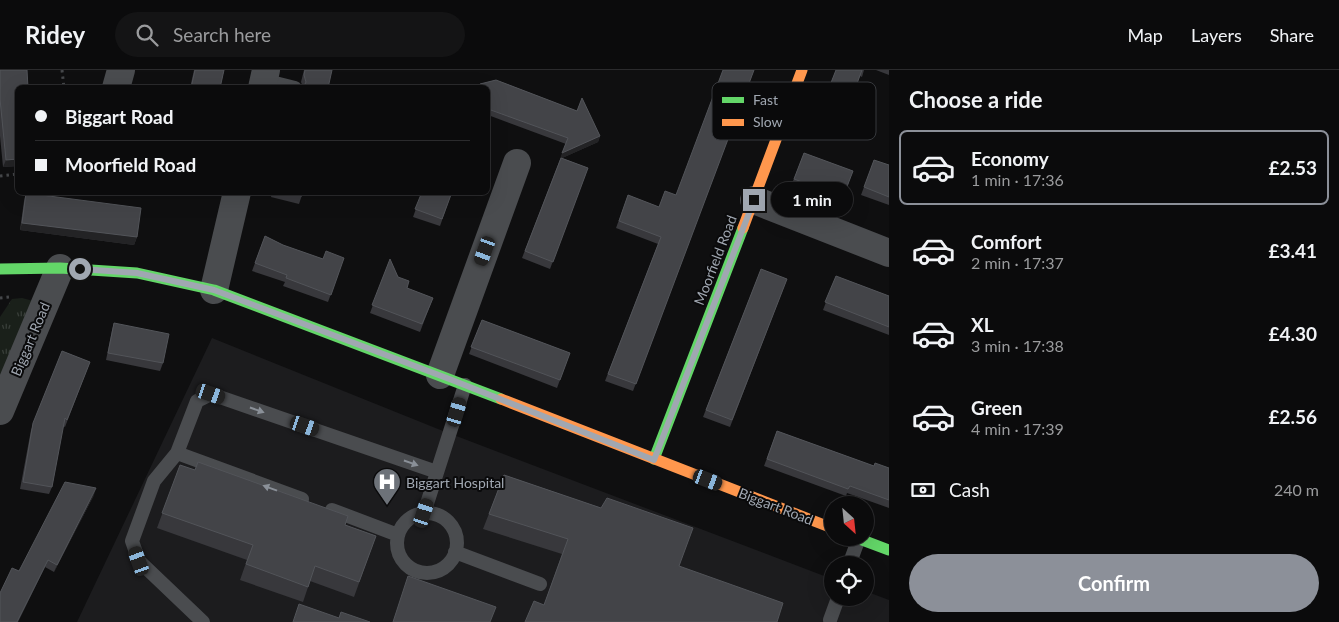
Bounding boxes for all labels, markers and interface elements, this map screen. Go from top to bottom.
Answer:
search box [115,12,465,57]
text: Ridey [25,20,85,49]
icon: search [133,21,161,49]
text: Search here [173,23,271,46]
text: Map [1127,24,1163,46]
text: Layers [1191,24,1242,46]
text: Share [1270,24,1314,46]
legend [712,82,876,140]
text: Choose a ride [909,86,1043,113]
text: Fast [753,91,778,108]
text: Biggart Road [65,105,174,128]
text: Slow [753,113,783,130]
icon: car [911,145,956,190]
text: Economy [971,147,1049,170]
text: Moorfield Road [65,153,196,176]
text: £2.53 [1268,156,1317,179]
text: 1 min · 17:36 [971,170,1064,189]
callout: 1 min [772,182,854,218]
route end [743,189,765,211]
text: 1 min [792,190,832,209]
street label: Moorfield Road [690,213,740,307]
icon: car [911,228,956,273]
text: Comfort [971,230,1042,253]
car [472,234,497,268]
text: £3.41 [1268,239,1317,262]
text: 2 min · 17:37 [971,253,1064,272]
route start [69,258,91,280]
street label: Biggart Road [7,300,53,378]
icon: car [911,311,956,356]
text: XL [971,313,994,336]
text: £4.30 [1268,322,1317,345]
text: 3 min · 17:38 [971,336,1064,355]
car [194,382,227,406]
icon: car [911,394,956,439]
car [445,395,468,429]
text: Green [971,396,1022,419]
text: £2.56 [1268,405,1317,428]
one-way arrow [250,406,265,414]
car [288,414,321,438]
text: 4 min · 17:39 [971,419,1064,438]
one-way arrow [403,460,418,467]
hospital icon: Biggart Hospital [372,467,402,506]
car [691,468,724,492]
place label: Biggart Hospital [406,474,504,491]
icon: cash [909,476,937,504]
text: Cash [949,478,990,501]
text: 240 m [1274,480,1319,499]
one-way arrow [262,484,277,492]
street label: Biggart Road [736,484,816,528]
car [412,496,435,530]
north arrow [824,496,874,546]
map controls [824,496,874,606]
car [126,544,151,578]
button: Confirm [909,554,1319,612]
button: locate [824,556,874,606]

